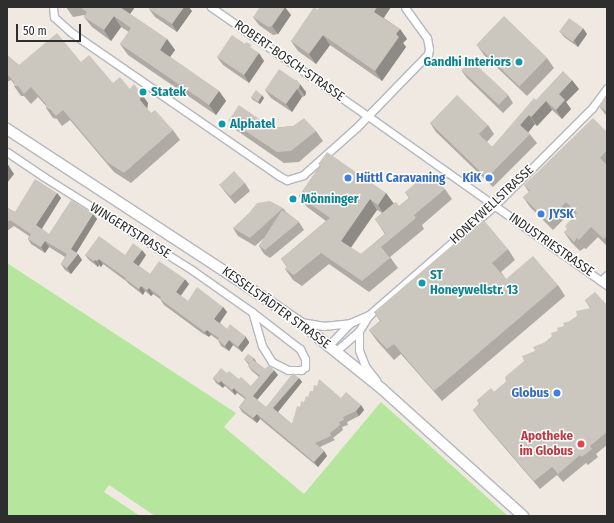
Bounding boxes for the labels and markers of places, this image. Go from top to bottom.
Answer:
place label: Gandhi Interiors [423,54,511,70]
marker: Gandhi Interiors [514,57,524,67]
place label: Statek [151,84,186,100]
marker: Statek [138,87,148,97]
place label: Alphatel [230,116,275,132]
marker: Alphatel [217,119,227,129]
place label: Hüttl Caravaning [356,170,445,186]
place label: KiK [463,170,481,186]
marker: Hüttl Caravaning [343,173,353,183]
marker: KiK [484,173,494,183]
place label: Mönninger [301,191,359,207]
marker: Mönninger [288,194,298,204]
place label: JYSK [549,206,574,222]
marker: JYSK [536,209,546,219]
place label: ST Honeywellstr. 13 [430,268,518,299]
marker: ST Honeywellstr. 13 [417,278,427,288]
place label: Globus [511,385,549,401]
marker: Globus [552,388,562,398]
place label: Apotheke im Globus [519,429,573,460]
marker: Apotheke im Globus [576,439,586,449]

